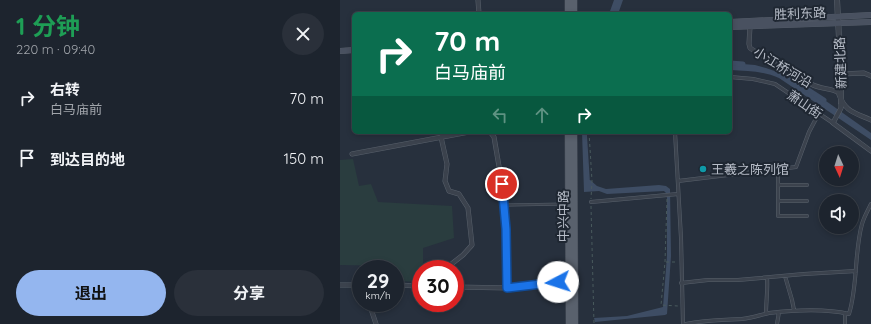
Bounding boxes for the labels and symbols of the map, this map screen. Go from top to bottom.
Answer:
street label: 胜利东路 [774,4,826,22]
street label: 新建北路 [831,37,849,89]
street label: 小江桥河沿 [751,43,815,91]
street label: 萧山街 [784,86,826,122]
north arrow [819,146,859,186]
place label: 王羲之陈列馆 [711,161,789,177]
marker: 王羲之陈列馆 [698,164,708,174]
pin [485,167,519,201]
street label: 中兴中路 [555,190,571,242]
speed limit sign: 30 [412,260,464,312]
position arrow [537,261,579,303]

